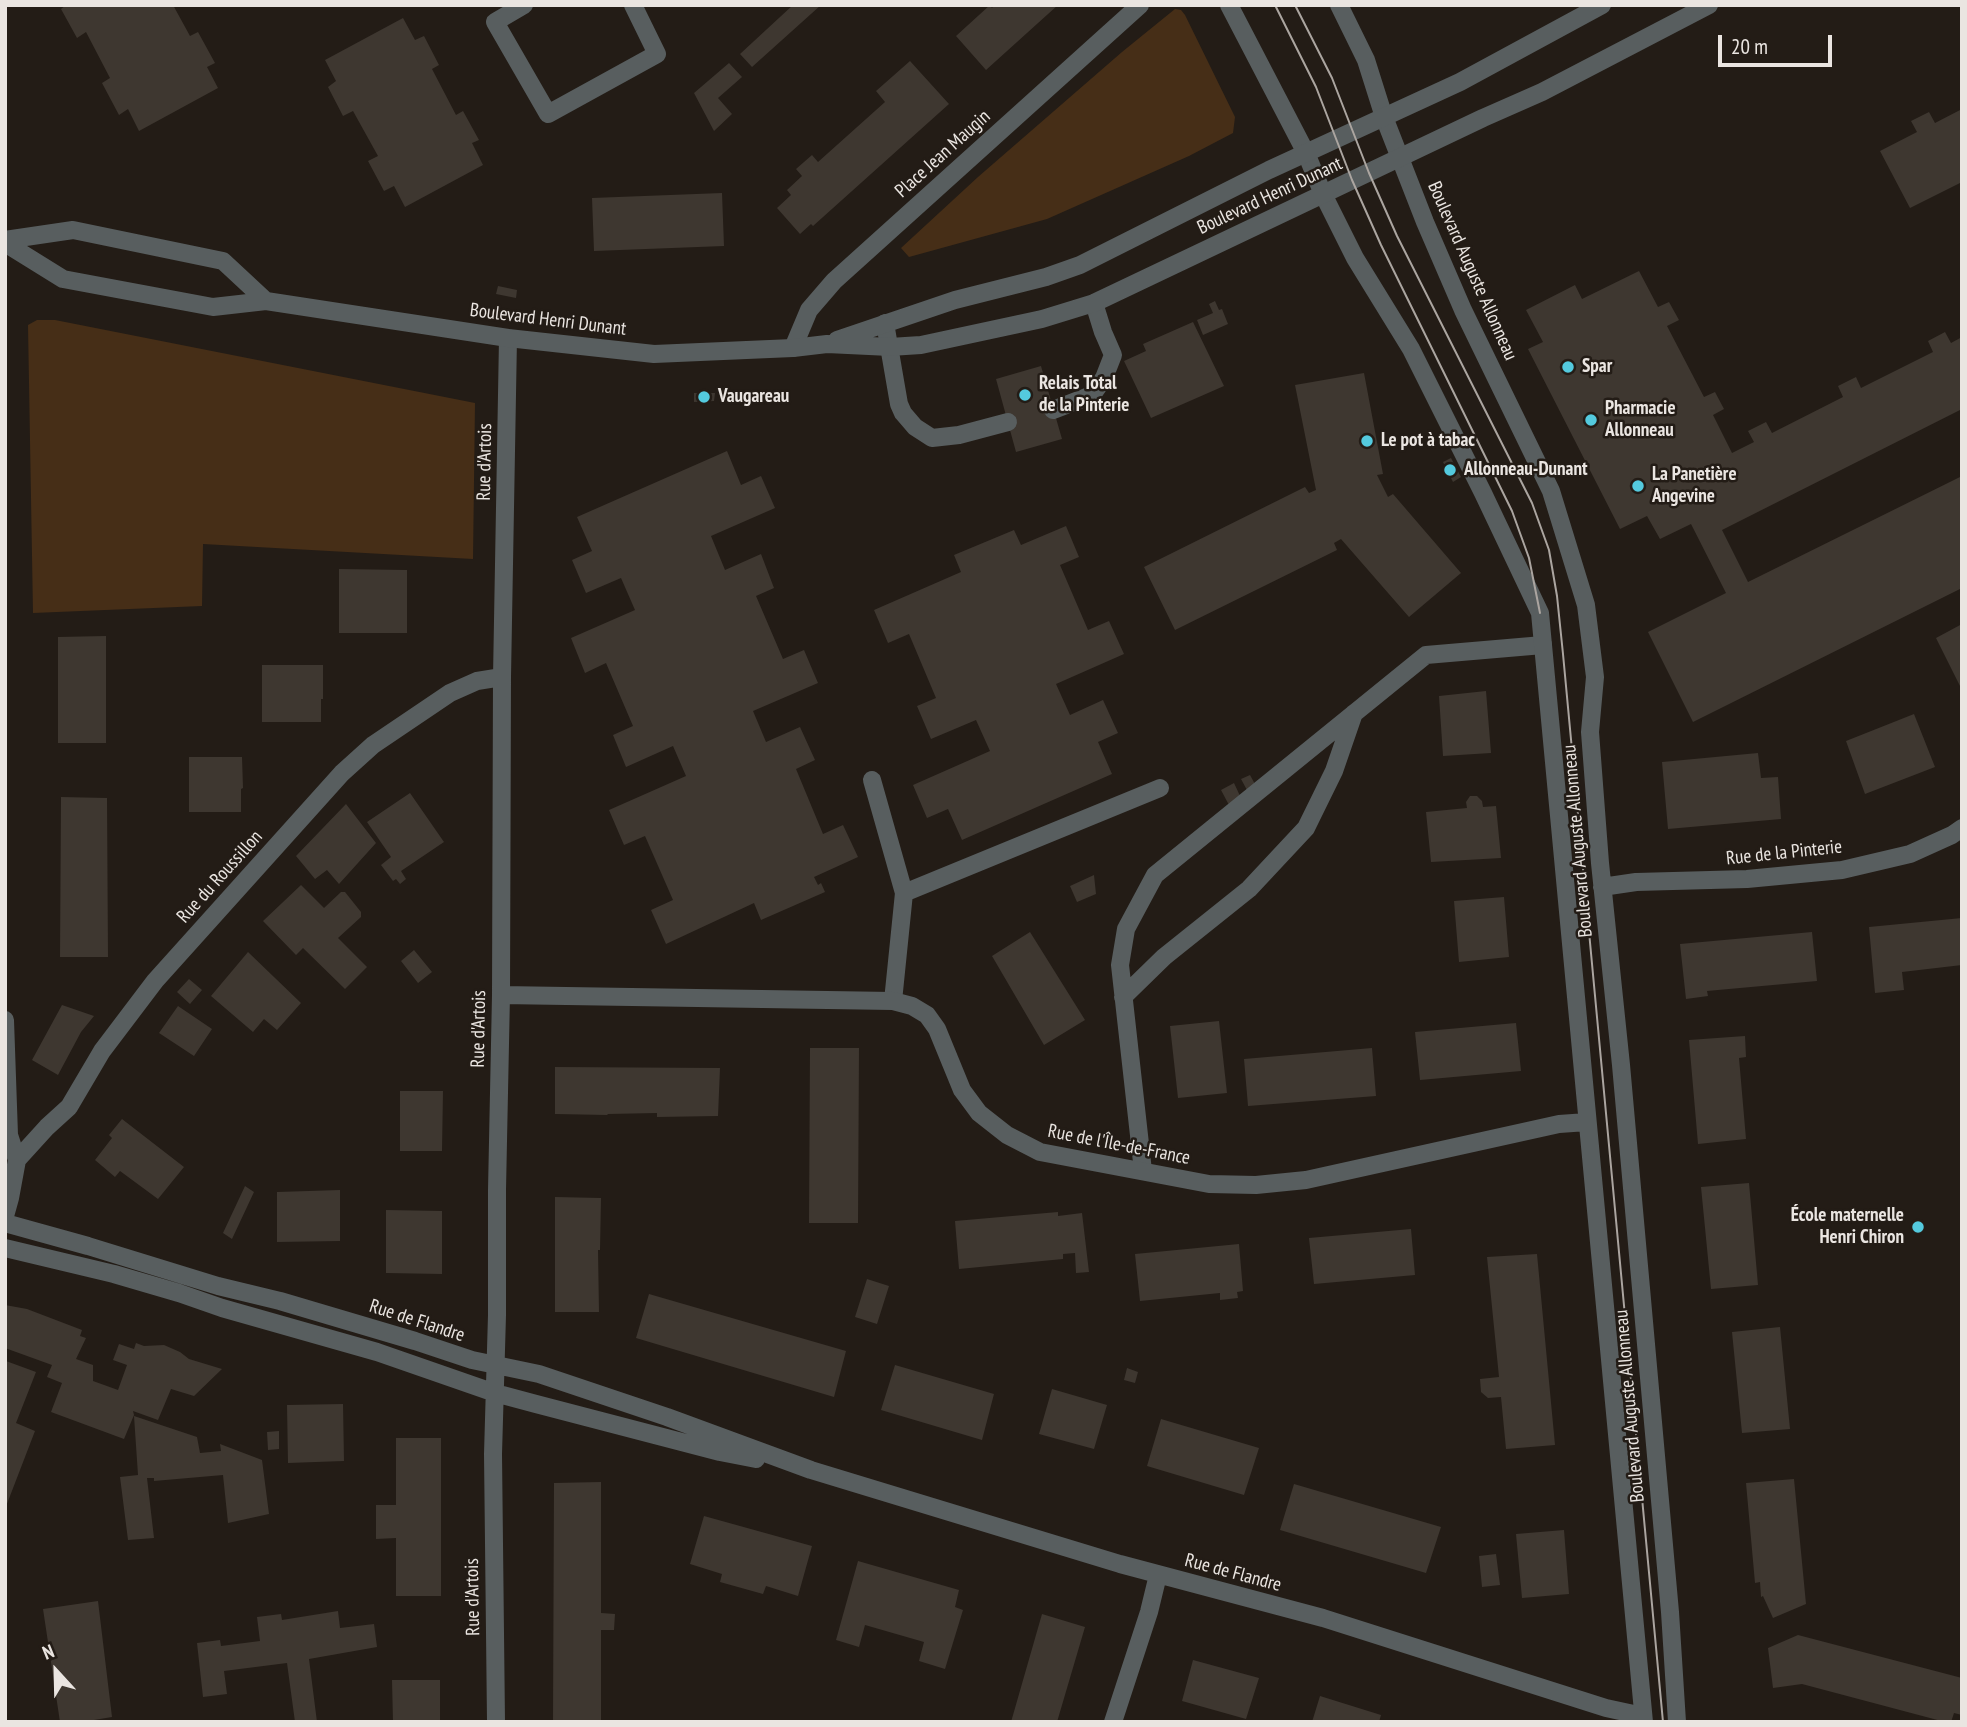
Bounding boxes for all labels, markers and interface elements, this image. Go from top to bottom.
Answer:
scale bar [1722,21,1836,65]
text: 20 m [1731,33,1768,60]
street label: Place Jean Maugin [891,105,995,203]
street label: Boulevard Henri Dunant [1194,152,1346,240]
street label: Boulevard Auguste Allonneau [1422,178,1522,364]
street label: Boulevard Henri Dunant [469,299,627,341]
place label: Spar [1582,356,1612,378]
marker: Spar [1560,359,1576,375]
place label: Relais Total de la Pinterie [1039,373,1129,417]
place label: Vaugareau [718,386,789,408]
marker: Relais Total de la Pinterie [1017,387,1033,403]
marker: Vaugareau [696,389,712,405]
place label: Pharmacie Allonneau [1605,398,1676,442]
marker: Pharmacie Allonneau [1583,412,1599,428]
street label: Rue d'Artois [473,423,497,501]
place label: Le pot à tabac [1381,430,1475,452]
marker: Le pot à tabac [1359,433,1375,449]
place label: Allonneau-Dunant [1464,459,1587,481]
marker: Allonneau-Dunant [1442,462,1458,478]
place label: La Panetière Angevine [1652,464,1737,508]
marker: La Panetière Angevine [1630,478,1646,494]
street label: Boulevard Auguste Allonneau [1558,744,1598,938]
street label: Rue du Roussillon [172,826,268,928]
street label: Rue de la Pinterie [1725,836,1843,870]
street label: Rue d'Artois [467,990,491,1068]
street label: Rue de l'Île-de-France [1046,1120,1192,1170]
place label: École maternelle Henri Chiron [1791,1205,1904,1249]
marker: École maternelle Henri Chiron [1910,1219,1926,1235]
street label: Rue de Flandre [366,1295,468,1347]
street label: Boulevard Auguste Allonneau [1610,1309,1650,1503]
street label: Rue de Flandre [1182,1549,1284,1597]
street label: Rue d'Artois [461,1558,485,1636]
north arrow [21,1636,91,1706]
text: N [39,1638,57,1665]

